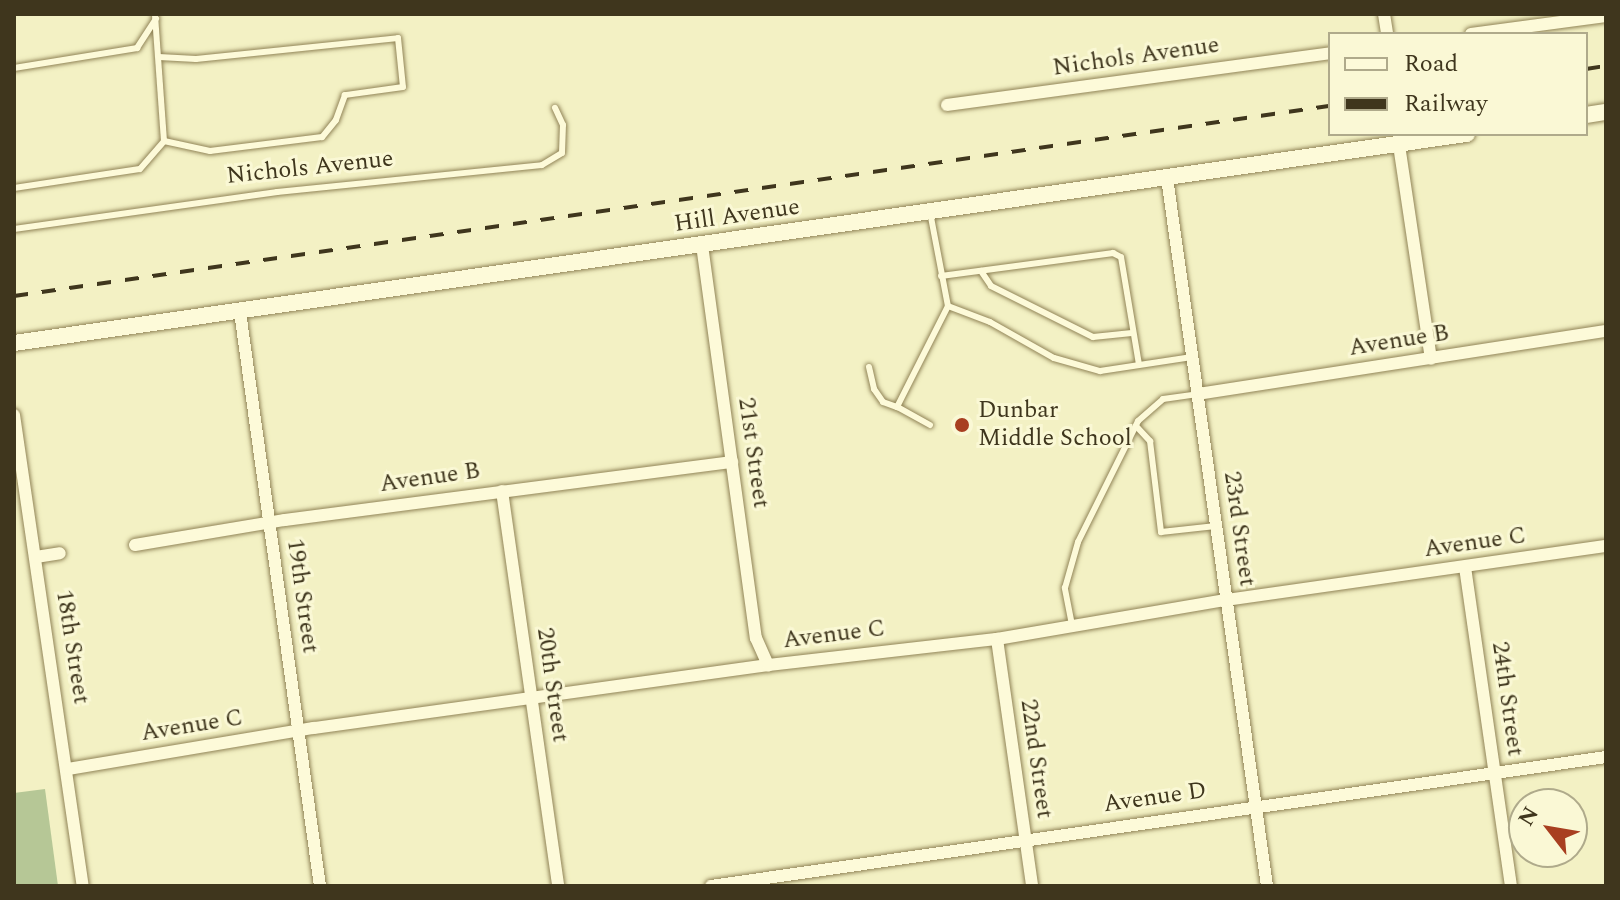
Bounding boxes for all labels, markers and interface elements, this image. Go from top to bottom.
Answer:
street label: Nichols Avenue [1051,31,1221,83]
legend [1328,32,1588,136]
text: Road [1404,46,1458,82]
text: Railway [1404,86,1488,122]
street label: Nichols Avenue [225,145,395,191]
street label: Hill Avenue [672,193,802,239]
street label: Avenue B [1347,319,1451,363]
street label: 21st Street [731,396,775,510]
place label: Dunbar Middle School [978,397,1132,453]
marker: Dunbar Middle School [953,416,971,434]
street label: Avenue B [378,457,482,499]
street label: 23rd Street [1217,470,1261,588]
street label: Avenue C [1422,522,1528,564]
street label: 19th Street [280,537,324,655]
street label: 18th Street [49,588,95,706]
street label: Avenue C [781,614,887,656]
street label: 20th Street [530,626,574,744]
street label: 24th Street [1485,640,1529,758]
street label: 22nd Street [1013,697,1059,821]
street label: Avenue C [139,704,245,748]
street label: Avenue D [1102,777,1208,819]
north arrow [1508,788,1588,868]
text: N [1510,800,1547,833]

